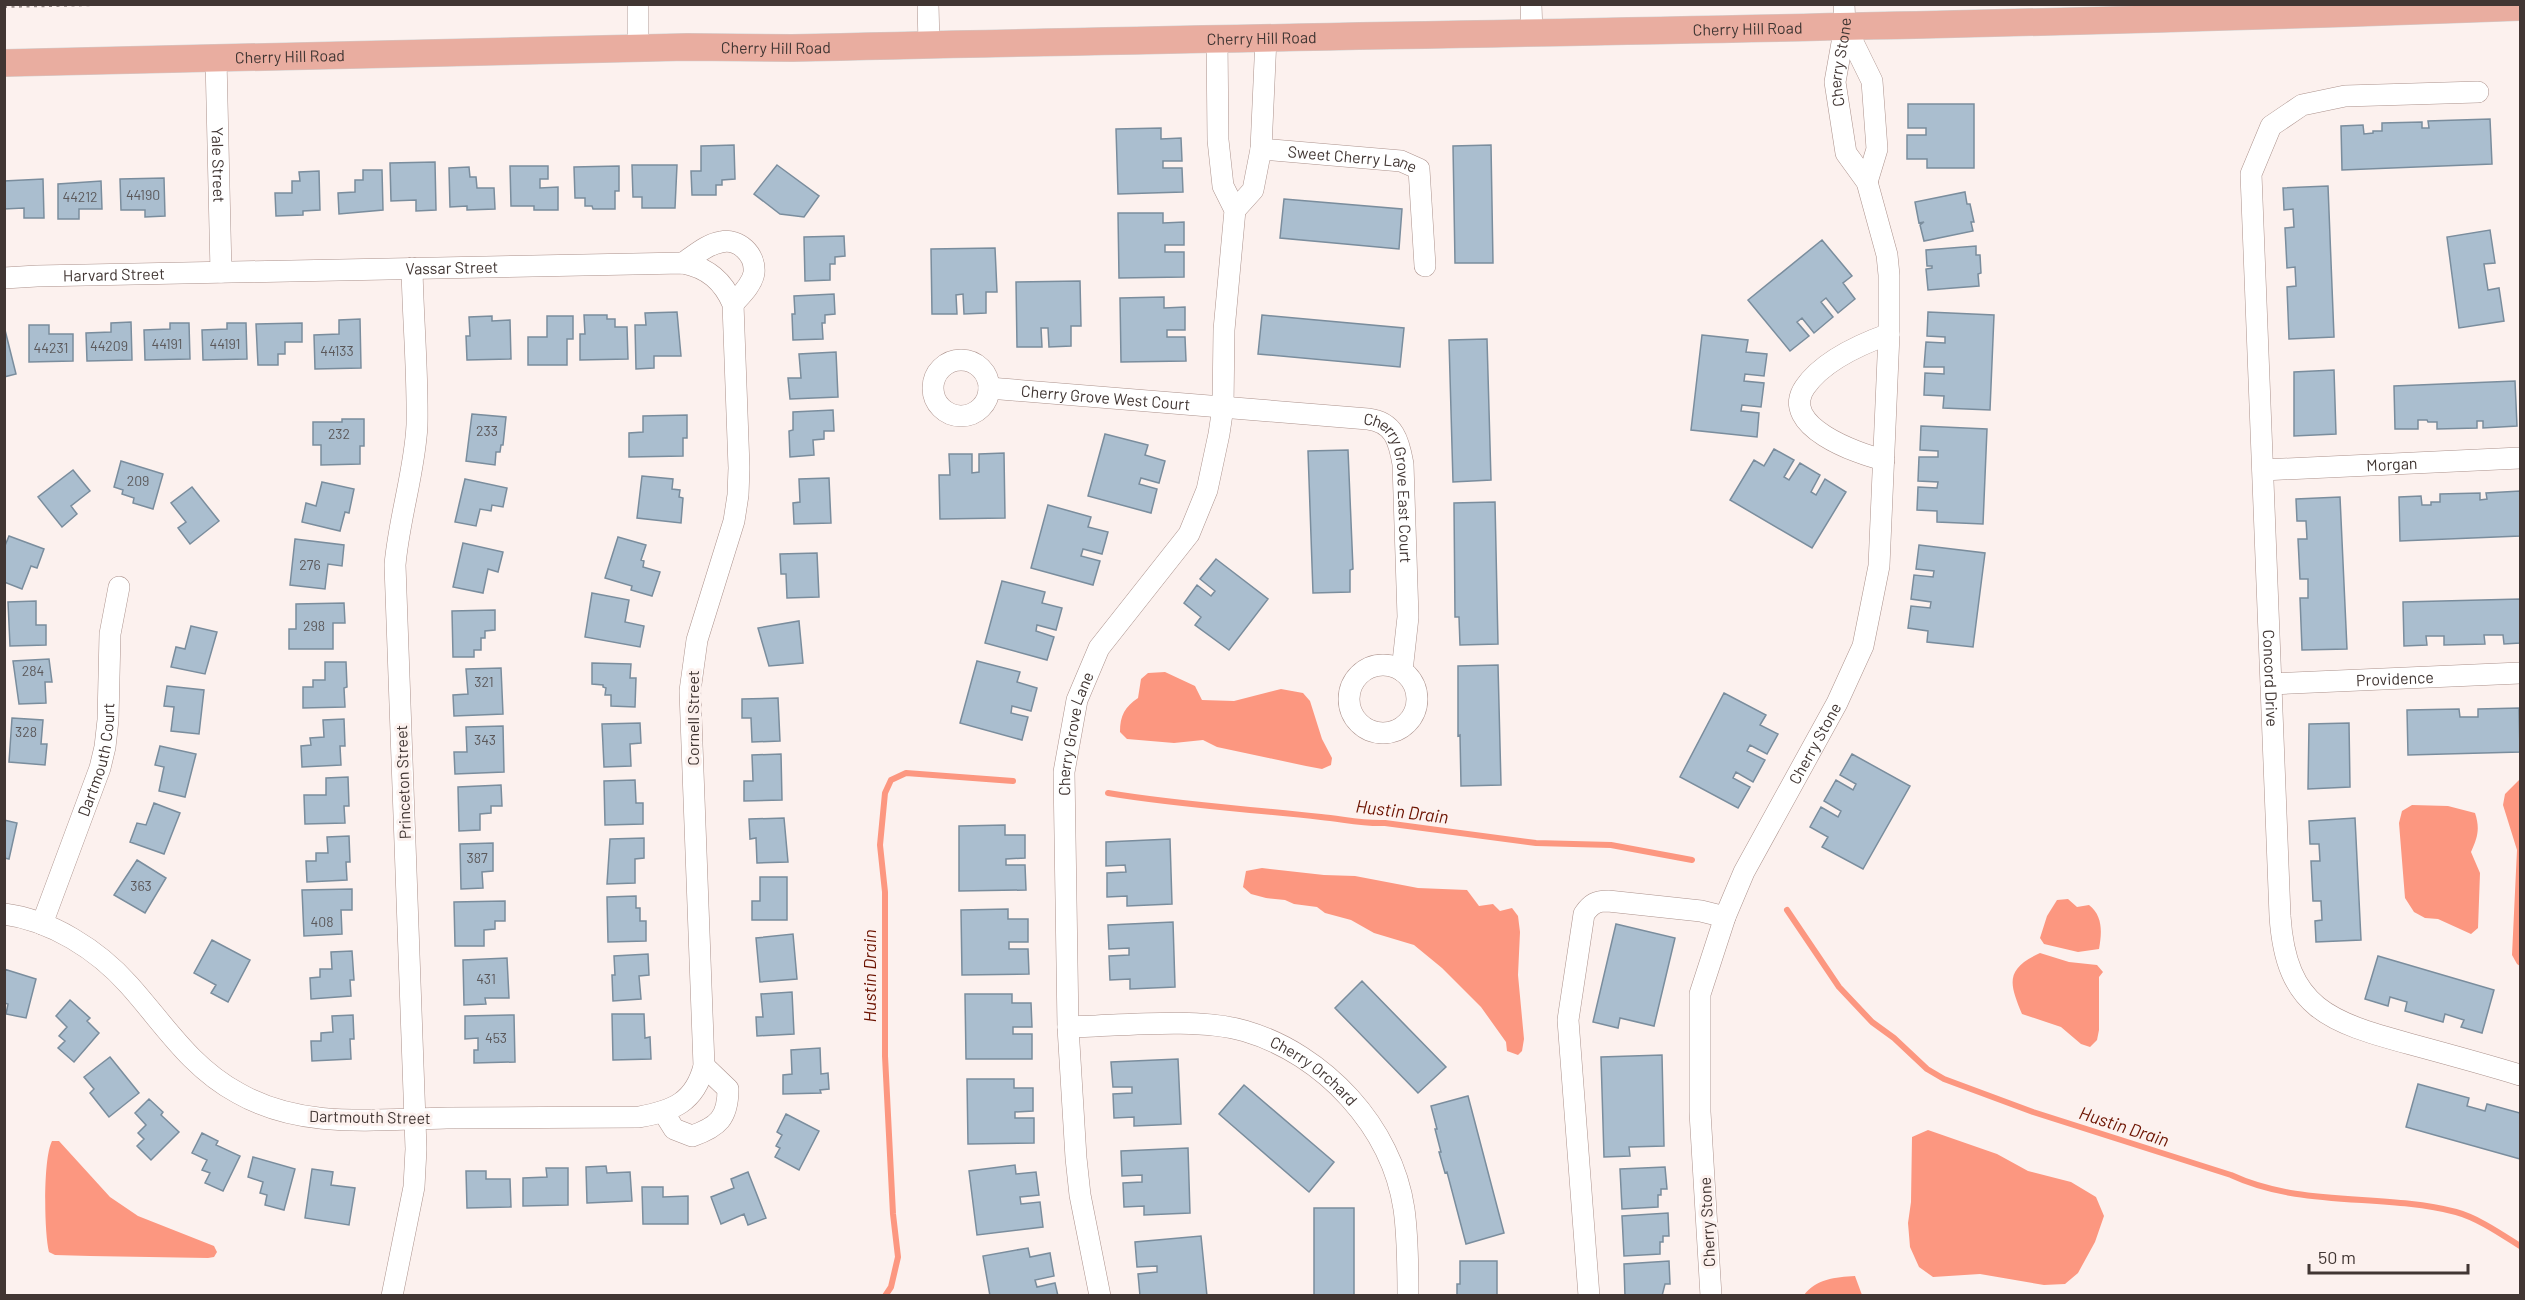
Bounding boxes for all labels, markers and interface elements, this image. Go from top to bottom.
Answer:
street label: Cherry Hill Road [1692,17,1803,39]
street label: Cherry Stone [1825,17,1854,108]
street label: Cherry Hill Road [1207,27,1317,48]
street label: Cherry Hill Road [721,37,831,57]
street label: Cherry Hill Road [235,45,345,67]
street label: Yale Street [209,127,229,203]
street label: Sweet Cherry Lane [1287,141,1420,176]
house number: 44190 [126,186,160,203]
house number: 44212 [62,188,98,205]
street label: Vassar Street [405,257,499,278]
street label: Harvard Street [63,263,165,284]
house number: 44191 [152,335,182,352]
house number: 44191 [210,335,240,352]
house number: 44209 [90,337,128,354]
house number: 44231 [34,339,68,356]
house number: 44133 [320,342,354,359]
street label: Cherry Grove West Court [1020,381,1191,413]
street label: Cherry Grove East Court [1363,409,1416,564]
house number: 233 [476,422,498,439]
house number: 232 [328,425,350,442]
street label: Morgan [2366,453,2418,474]
house number: 209 [127,472,149,489]
house number: 276 [299,556,321,573]
house number: 298 [303,617,325,634]
street label: Concord Drive [2260,629,2283,727]
house number: 284 [22,662,44,679]
street label: Providence [2355,667,2434,689]
street label: Cherry Grove Lane [1054,669,1097,796]
street label: Cornell Street [683,670,702,766]
house number: 321 [474,673,494,690]
street label: Cherry Stone [1784,699,1844,787]
street label: Dartmouth Court [73,703,117,819]
house number: 328 [15,723,37,740]
street label: Princeton Street [391,725,414,840]
house number: 343 [474,731,496,748]
water label: Hustin Drain [1355,794,1450,828]
house number: 387 [466,849,488,866]
house number: 363 [130,877,152,894]
house number: 408 [311,913,333,930]
water label: Hustin Drain [858,929,880,1023]
house number: 431 [476,970,496,987]
house number: 453 [485,1029,507,1046]
street label: Cherry Orchard [1267,1032,1362,1109]
water label: Hustin Drain [2077,1101,2172,1151]
street label: Dartmouth Street [309,1106,431,1127]
street label: Cherry Stone [1695,1177,1718,1268]
scale bar [2309,1237,2468,1275]
text: 50 m [2318,1246,2356,1268]

